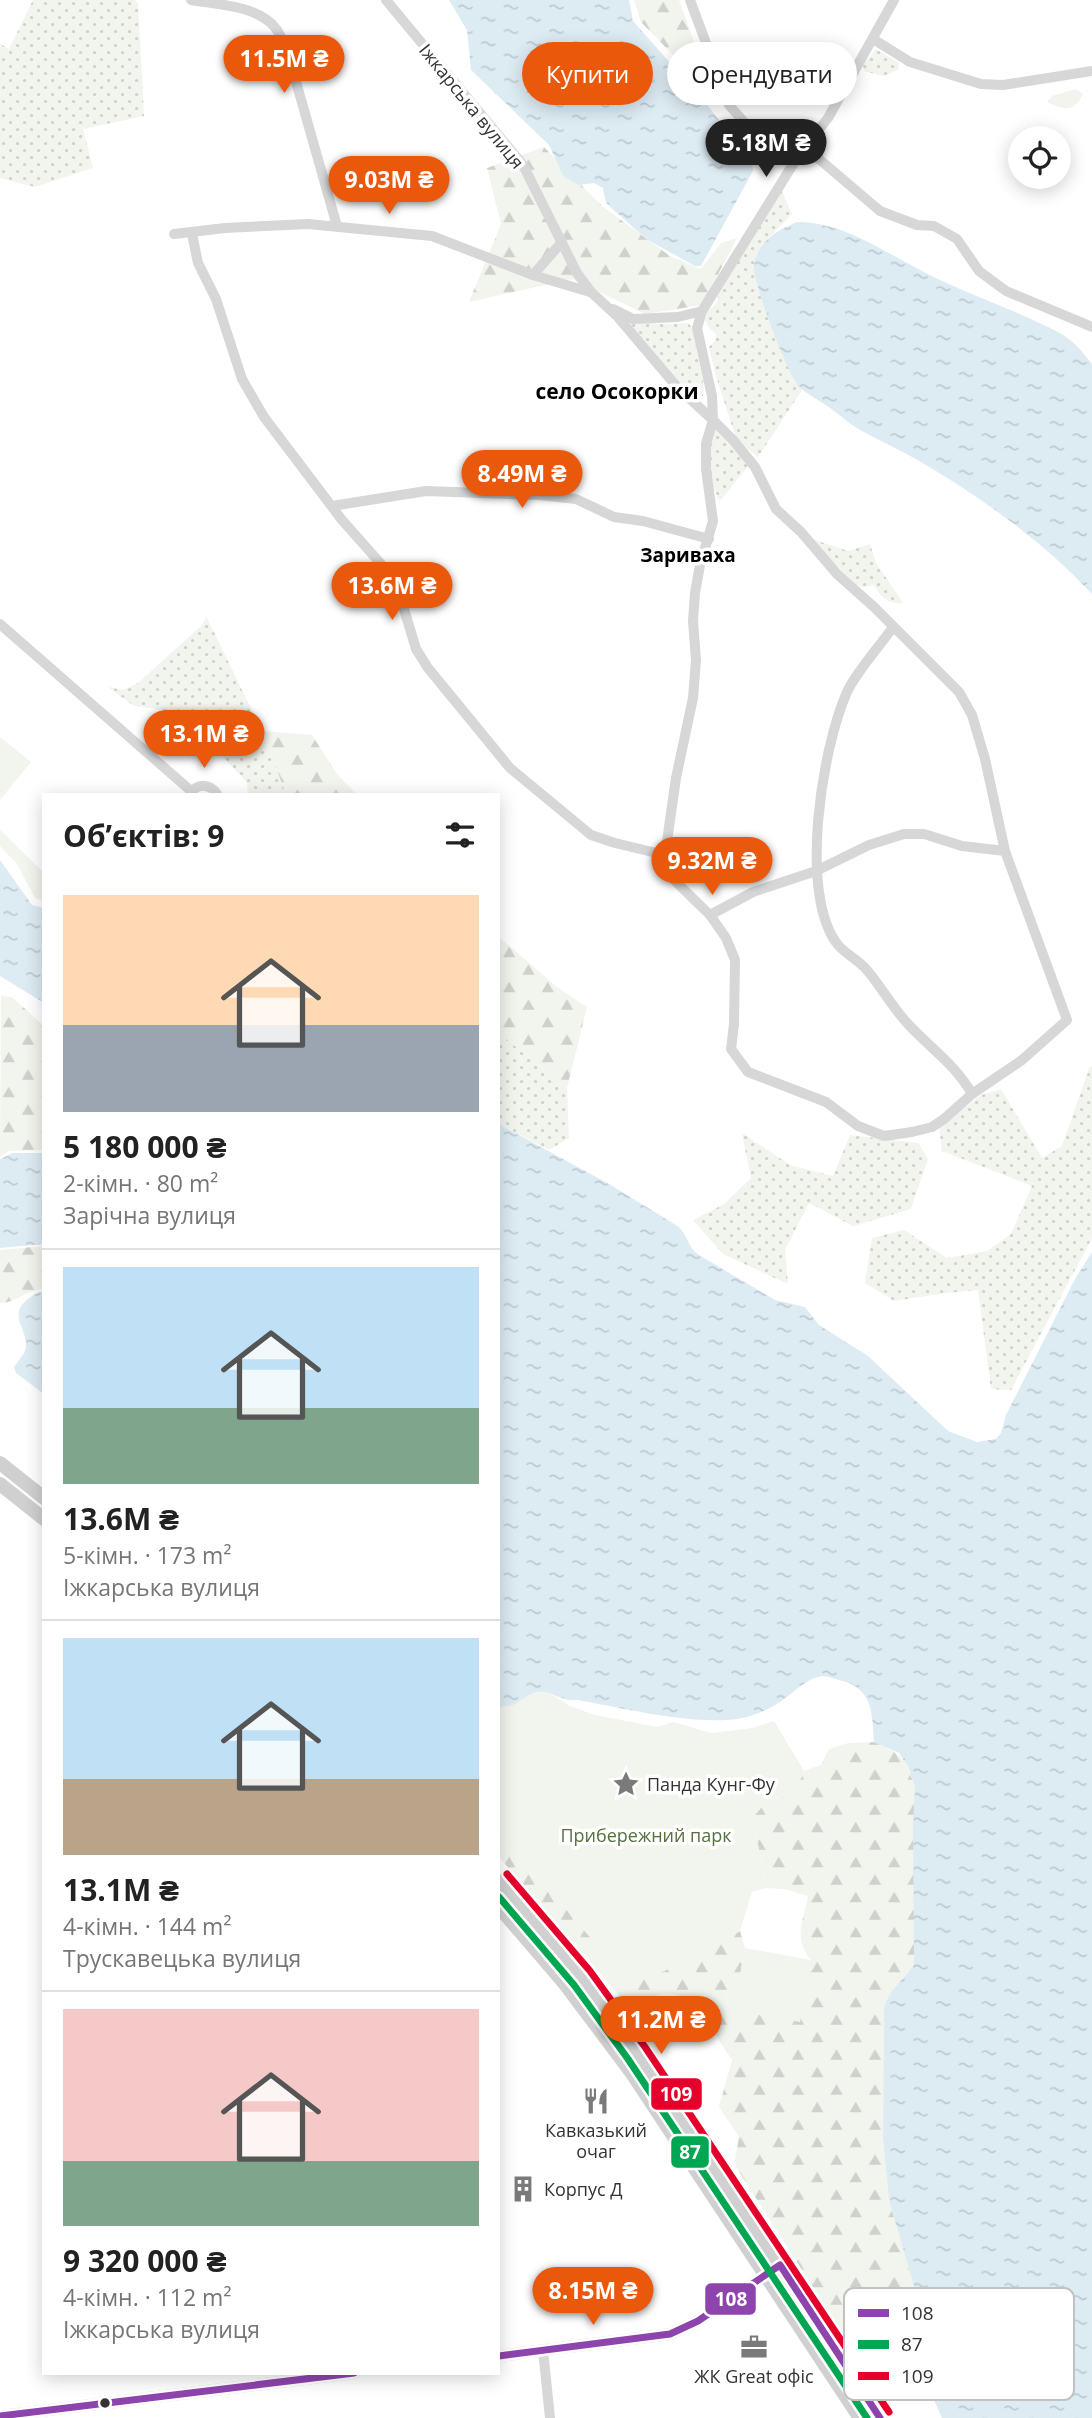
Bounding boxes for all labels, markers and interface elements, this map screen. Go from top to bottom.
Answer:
pin: 11.5M ₴ [219,36,349,95]
street label: Іжкарська вулиця [414,39,530,173]
text: 11.5M ₴ [239,42,329,74]
chip: Купити [522,42,653,105]
chip: Орендувати [667,42,857,105]
pin: 5.18M ₴ [701,120,831,179]
text: 5.18M ₴ [721,126,811,158]
map controls [1008,126,1071,189]
button: locate [1008,126,1071,189]
pin: 9.03M ₴ [324,156,454,216]
text: 9.03M ₴ [344,163,434,195]
district label: село Осокорки [535,377,699,405]
pin: 8.49M ₴ [457,450,587,510]
text: 8.49M ₴ [477,457,567,489]
district label: Зариваха [640,542,736,568]
pin: 13.6M ₴ [327,562,457,622]
text: 13.6M ₴ [347,569,437,601]
pin: 13.1M ₴ [139,710,269,770]
text: 13.1M ₴ [159,717,249,749]
text: Об’єктів: 9 [63,815,224,856]
icon: filters [441,816,479,854]
pin: 9.32M ₴ [647,838,777,897]
text: 9.32M ₴ [667,844,757,876]
icon: home [208,940,334,1066]
text: 5 180 000 ₴ [63,1126,226,1167]
text: 2-кімн. · 80 m² [63,1167,218,1199]
text: Зарічна вулиця [63,1199,236,1231]
icon: home [208,1312,334,1438]
text: 13.6M ₴ [63,1498,179,1539]
text: 5-кімн. · 173 m² [63,1539,231,1571]
text: Іжкарська вулиця [63,1571,260,1603]
icon: home [208,1683,334,1809]
place icon: Панда Кунг-Фу [611,1769,641,1799]
place label: Панда Кунг-Фу [647,1772,776,1796]
park label: Прибережний парк [560,1823,732,1847]
text: 13.1M ₴ [63,1869,179,1910]
text: 4-кімн. · 144 m² [63,1910,231,1942]
text: Трускавецька вулиця [63,1942,301,1974]
pin: 11.2M ₴ [596,1996,726,2056]
text: 11.2M ₴ [616,2003,706,2035]
icon: home [208,2054,334,2180]
line badge: 109 [650,2077,703,2111]
text: 109 [660,2081,692,2107]
restaurant icon: Кавказький очаг [581,2086,611,2116]
place label: Кавказький очаг [545,2118,647,2163]
line badge: 87 [670,2135,710,2169]
text: 87 [679,2139,701,2165]
building icon: Корпус Д [508,2174,538,2204]
place label: Корпус Д [544,2177,623,2201]
text: 9 320 000 ₴ [63,2240,226,2281]
pin: 8.15M ₴ [528,2268,658,2327]
text: 8.15M ₴ [548,2274,638,2306]
text: 4-кімн. · 112 m² [63,2281,231,2313]
line badge: 108 [704,2282,757,2316]
text: 108 [715,2286,747,2312]
legend [844,2288,1074,2400]
text: 108 [901,2300,934,2326]
text: Іжкарська вулиця [63,2313,260,2345]
text: 87 [901,2331,923,2357]
office icon: ЖК Great офіс [739,2332,769,2362]
text: 109 [901,2363,934,2389]
place label: ЖК Great офіс [694,2364,814,2388]
unlabelled marker [98,2396,112,2410]

